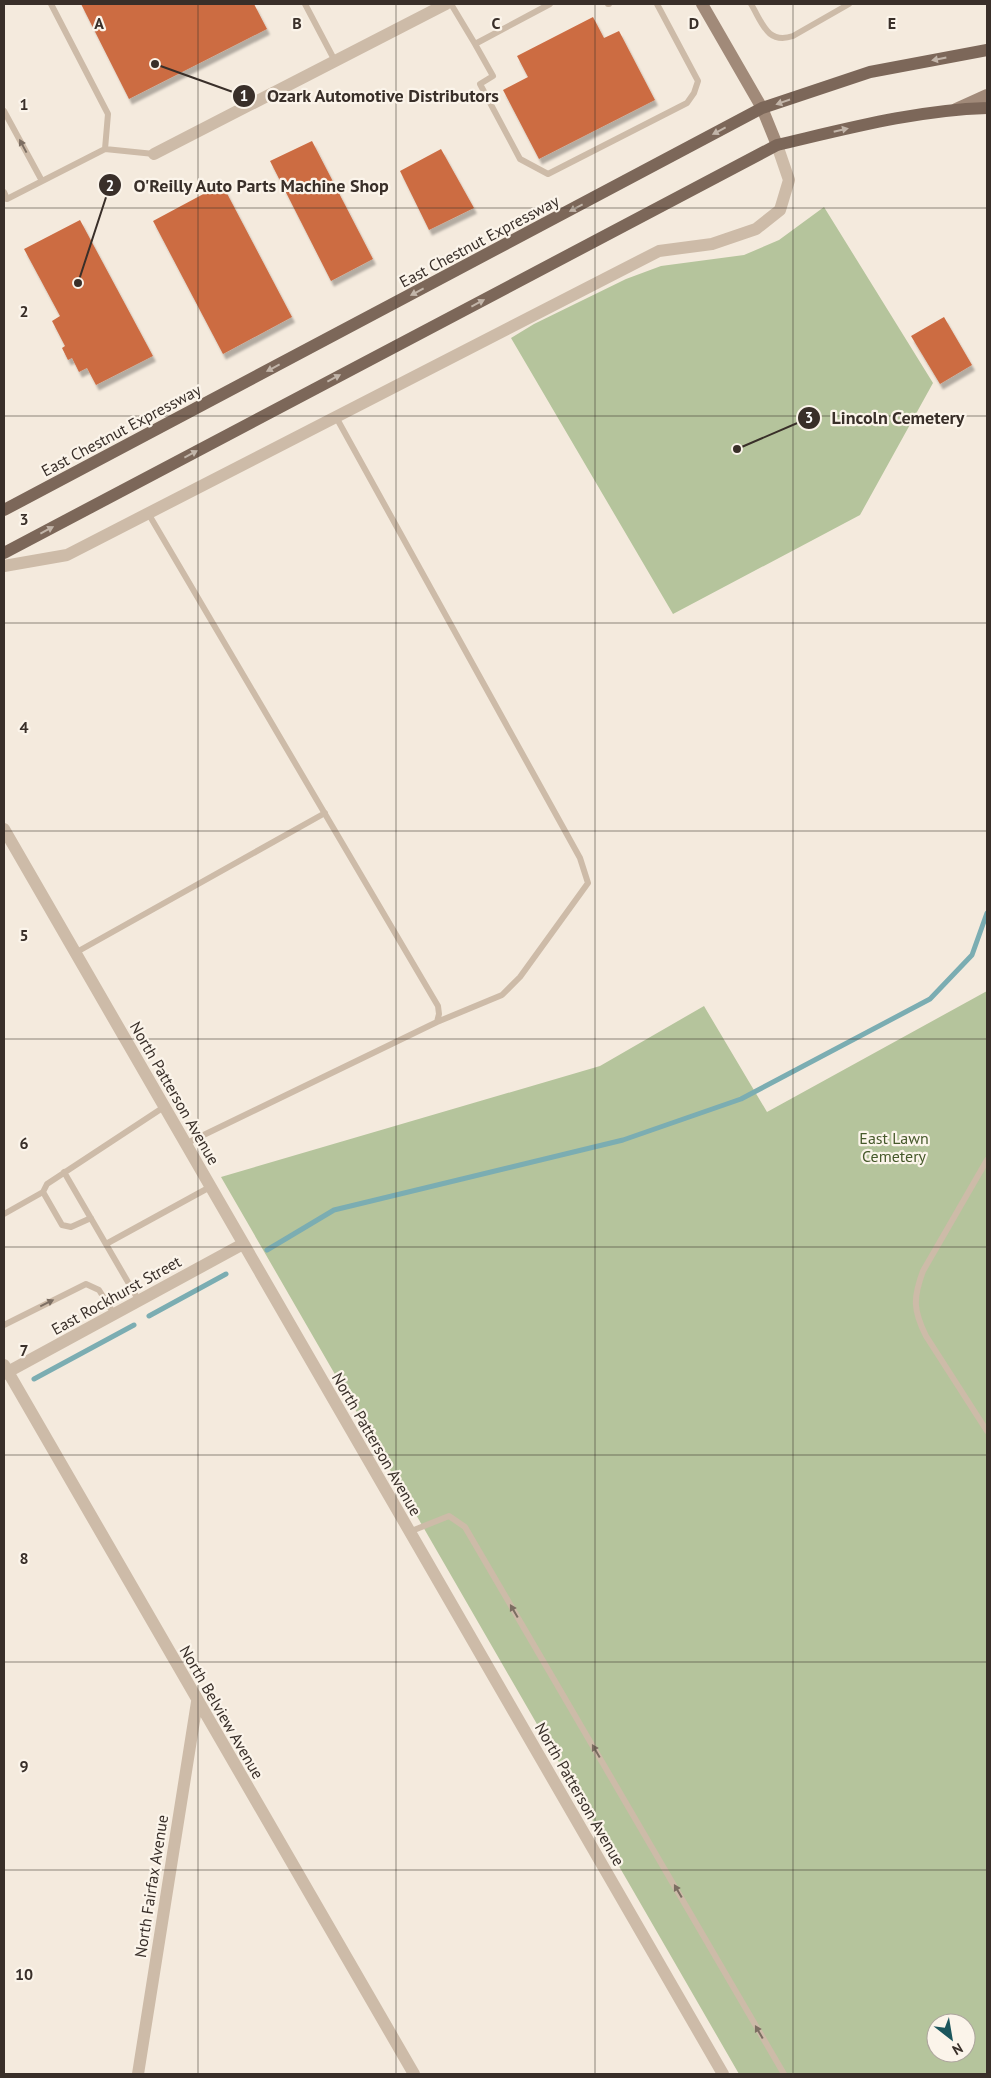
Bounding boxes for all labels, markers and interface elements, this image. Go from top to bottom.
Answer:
text: A [94,13,104,33]
text: B [292,13,302,33]
text: C [492,13,501,33]
text: D [689,13,699,33]
text: E [888,13,896,33]
one-way arrow [931,56,947,64]
callout: Ozark Automotive Distributors [232,79,510,112]
text: Ozark Automotive Distributors [267,84,499,107]
text: 1 [240,86,248,105]
text: 1 [19,94,29,114]
one-way arrow [775,98,790,106]
one-way arrow [834,126,849,134]
one-way arrow [712,127,727,135]
one-way arrow [19,139,27,153]
callout: O'Reilly Auto Parts Machine Shop [97,169,399,202]
text: O'Reilly Auto Parts Machine Shop [133,174,389,197]
text: 2 [106,176,114,195]
street label: East Chestnut Expressway [396,190,563,292]
one-way arrow [569,204,583,212]
one-way arrow [410,288,424,296]
one-way arrow [471,299,485,307]
text: 2 [19,301,29,321]
one-way arrow [266,364,280,372]
one-way arrow [328,374,341,383]
street label: East Chestnut Expressway [38,379,205,481]
callout: Lincoln Cemetery [796,402,974,435]
text: Lincoln Cemetery [832,406,965,429]
text: 3 [805,408,813,427]
one-way arrow [183,450,198,458]
text: 3 [19,509,29,529]
one-way arrow [40,526,54,534]
text: 4 [19,717,29,737]
text: 5 [19,925,29,945]
street label: North Patterson Avenue [126,1018,224,1168]
park label: East Lawn Cemetery [859,1128,929,1166]
text: 6 [19,1133,29,1153]
street label: East Rockhurst Street [48,1251,185,1339]
one-way arrow [40,1299,55,1307]
text: 7 [19,1340,29,1360]
street label: North Patterson Avenue [328,1369,426,1519]
text: 8 [19,1548,29,1568]
one-way arrow [510,1603,518,1618]
street label: North Belview Avenue [176,1642,268,1782]
street label: North Patterson Avenue [531,1719,629,1869]
one-way arrow [592,1744,601,1757]
text: 9 [19,1756,29,1776]
street label: North Fairfax Avenue [130,1813,172,1959]
one-way arrow [673,1885,682,1898]
text: 10 [15,1964,33,1984]
north arrow [926,2013,976,2063]
one-way arrow [755,2025,764,2039]
text: N [949,2039,966,2059]

